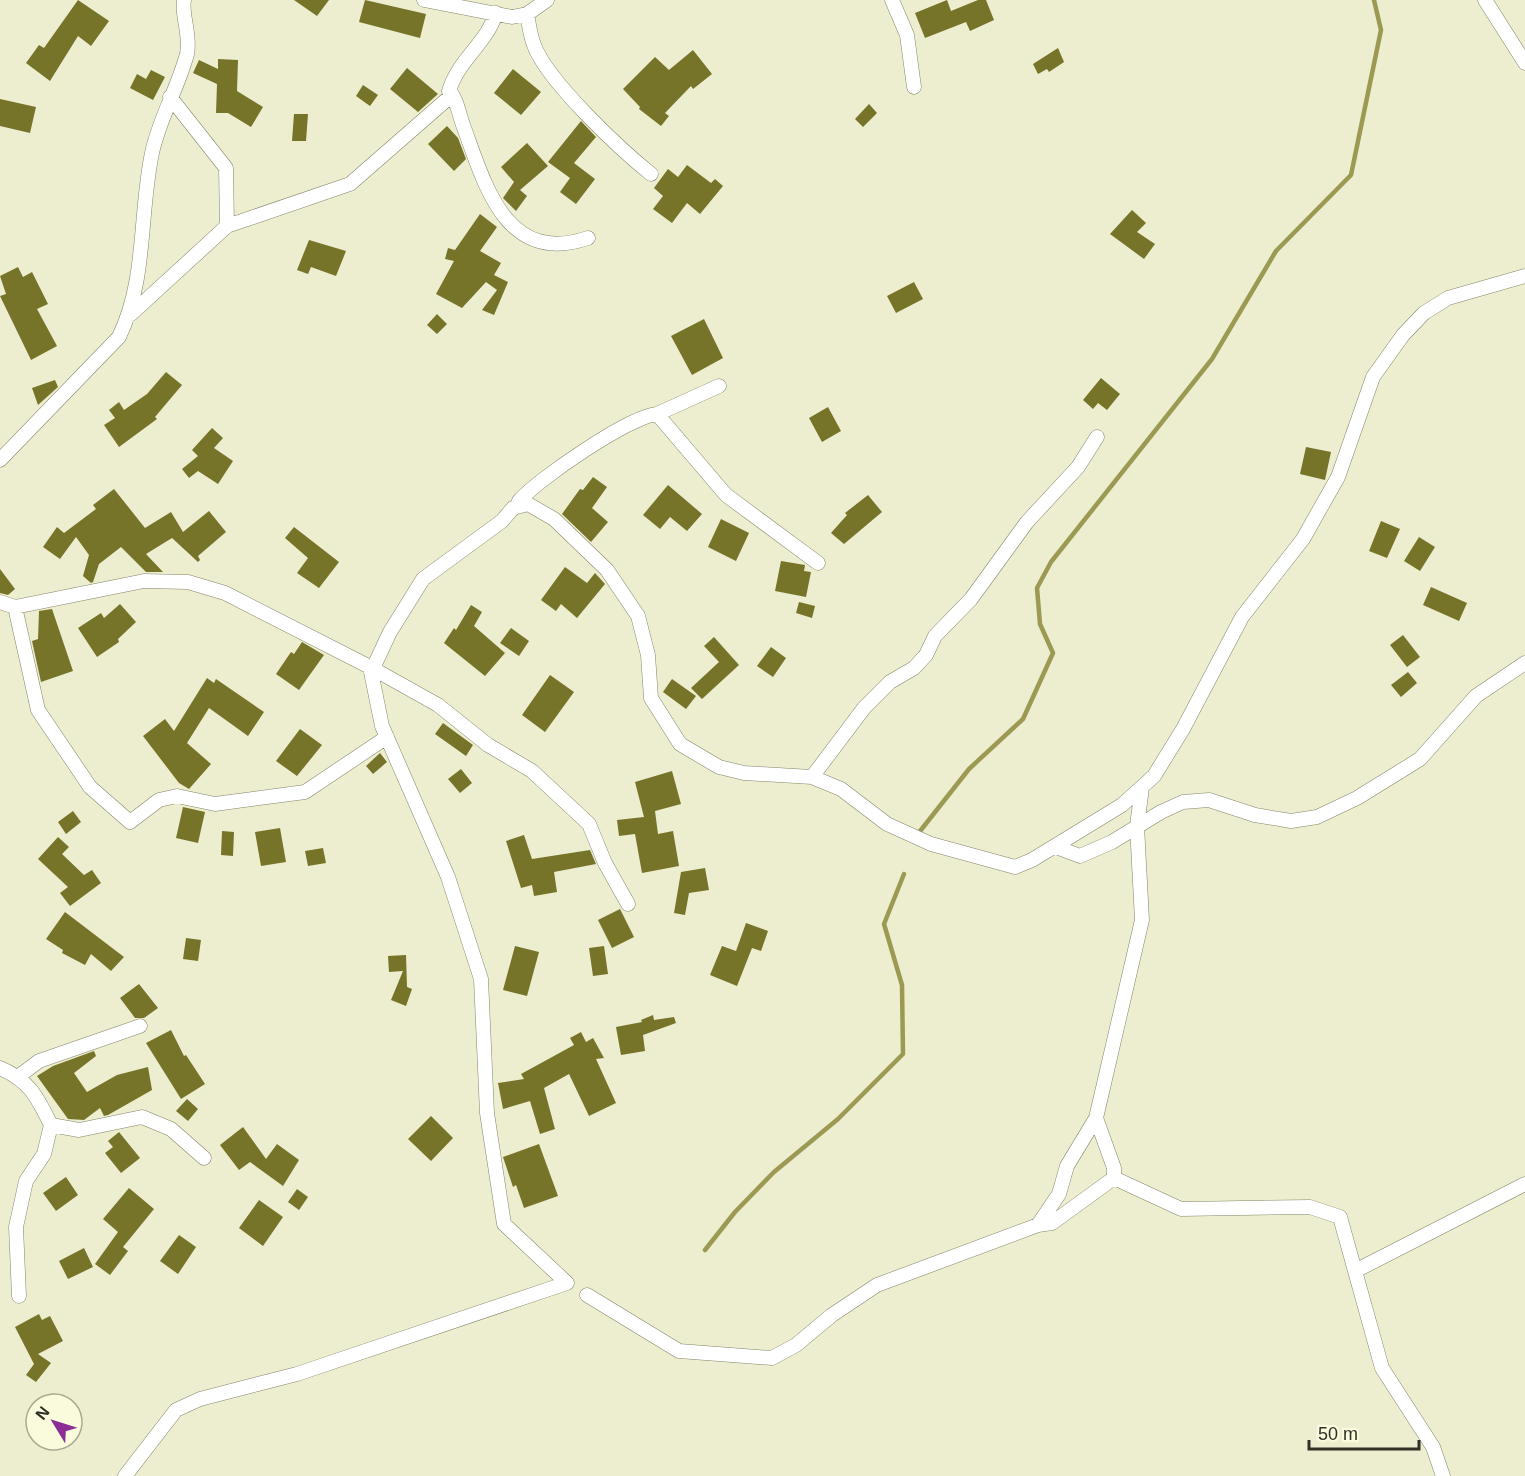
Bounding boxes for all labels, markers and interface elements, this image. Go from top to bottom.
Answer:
north arrow [24,1392,84,1452]
text: N [32,1403,53,1423]
scale bar [1309,1413,1418,1451]
text: 50 m [1318,1424,1358,1444]

